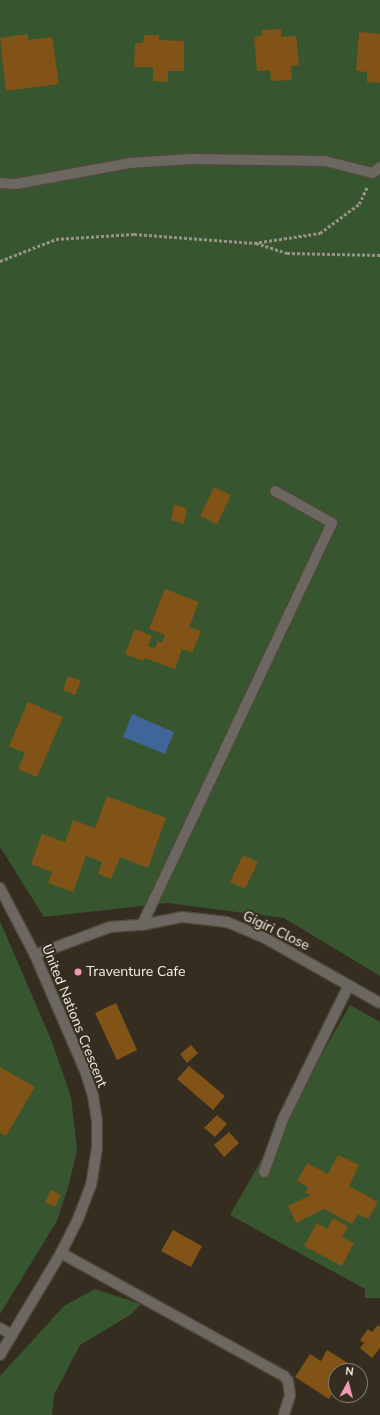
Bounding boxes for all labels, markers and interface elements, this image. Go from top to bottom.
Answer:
street label: Gigiri Close [240,908,312,954]
street label: United Nations Crescent [38,942,110,1090]
place label: Traventure Cafe [86,964,185,980]
marker: Traventure Cafe [73,967,83,977]
north arrow [328,1363,368,1403]
text: N [344,1364,354,1380]

